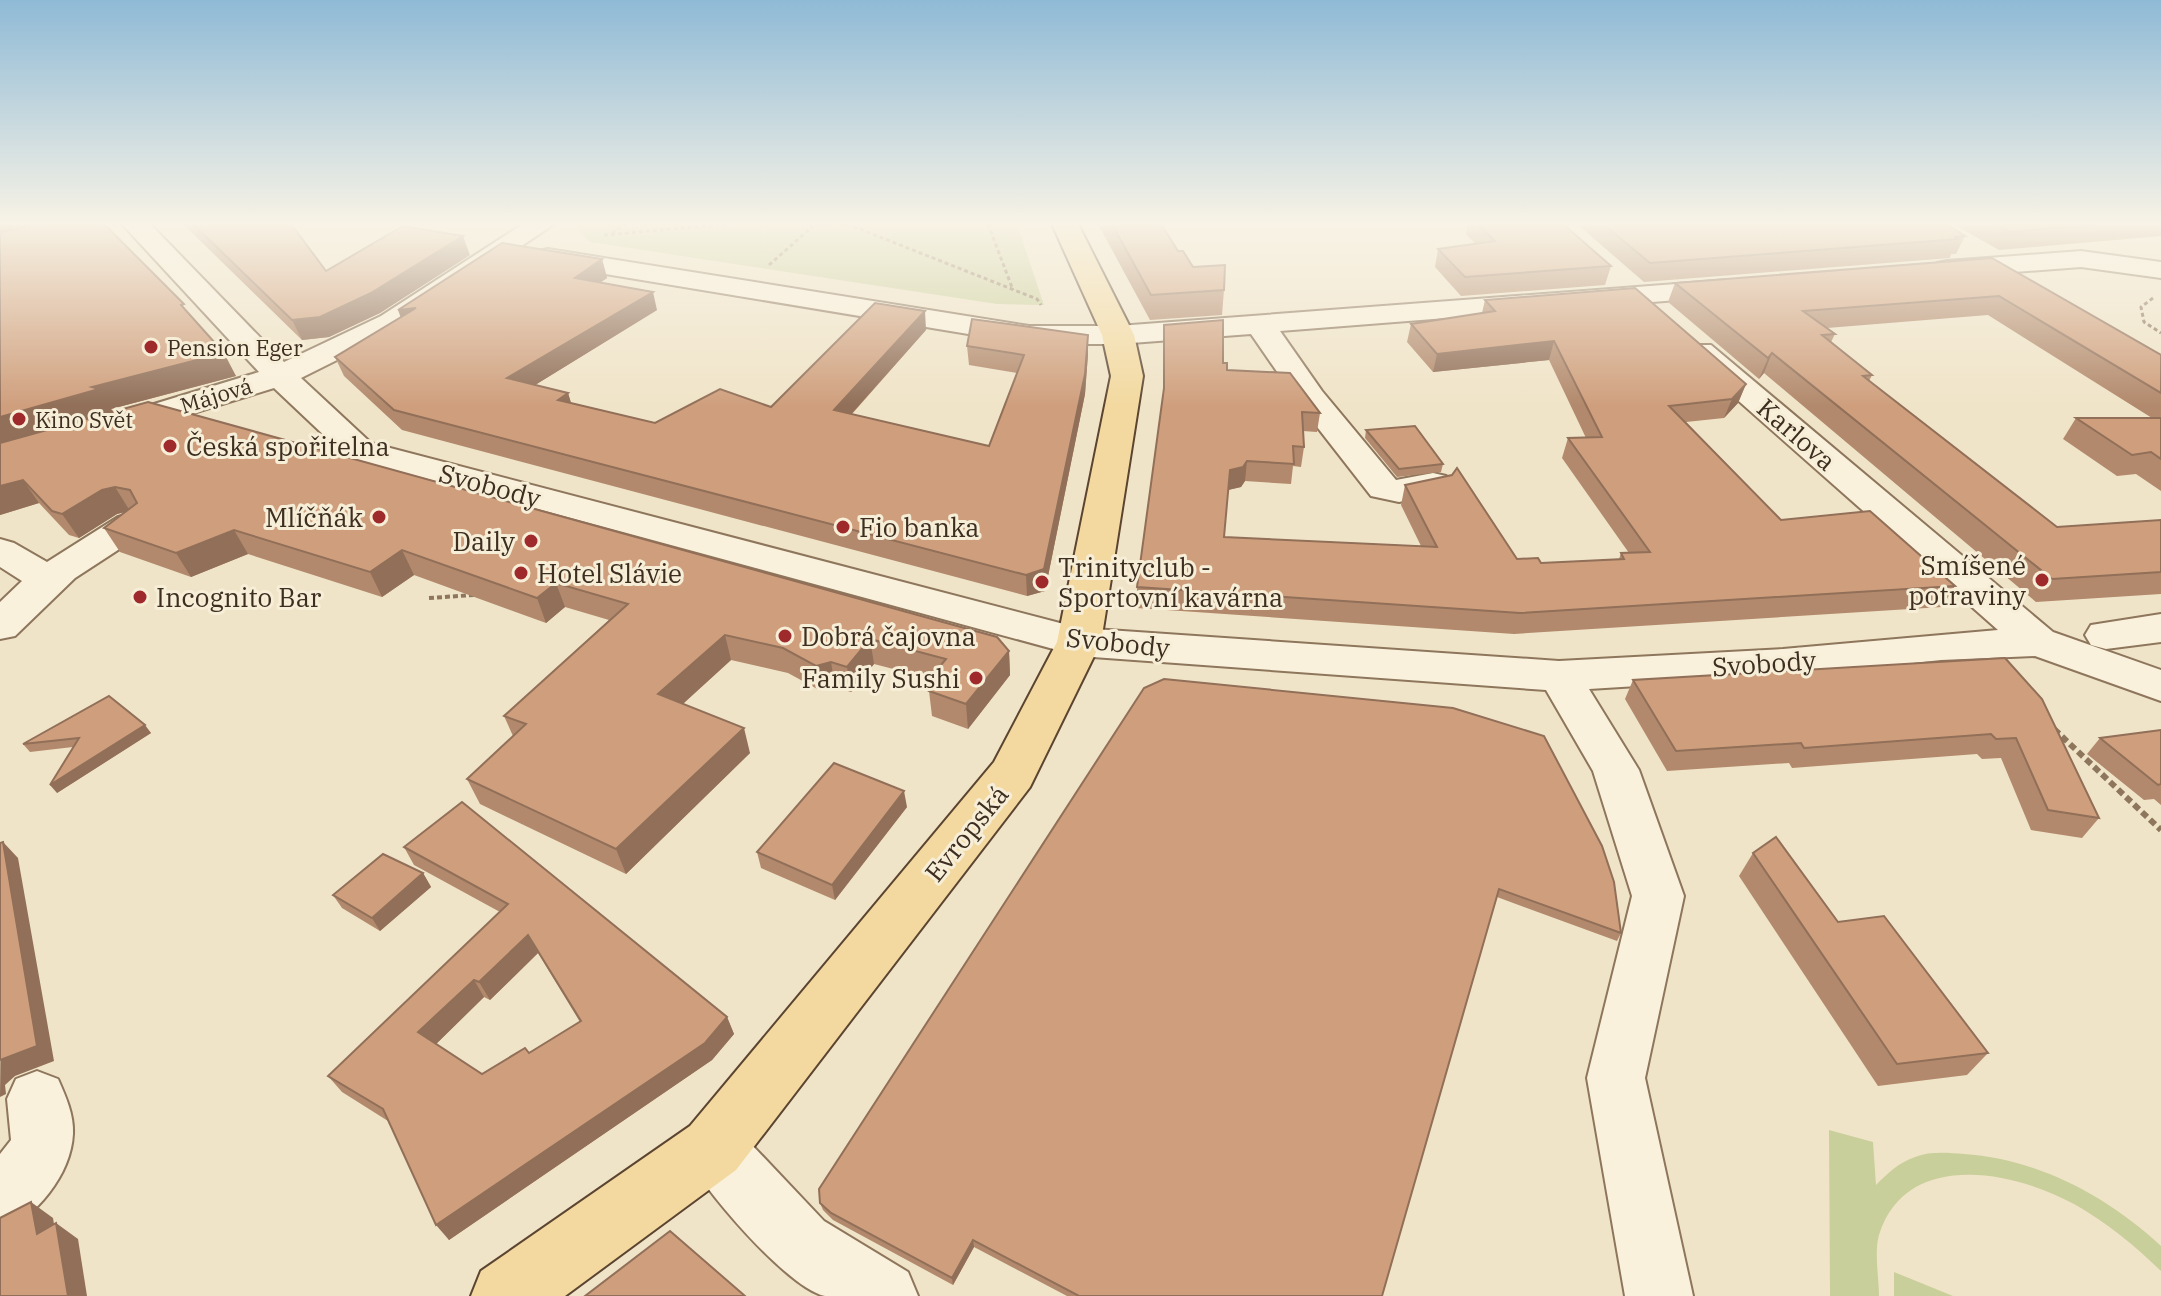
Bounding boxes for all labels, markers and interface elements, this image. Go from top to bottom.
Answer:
place label: Pension Eger [167,333,303,362]
marker: Pension Eger [142,338,160,356]
street label: Májová [177,370,255,420]
street label: Karlova [1751,390,1843,478]
place label: Kino Svět [35,405,133,434]
marker: Kino Svět [10,410,28,428]
place label: Česká spořitelna [186,429,390,463]
marker: Česká spořitelna [161,437,179,455]
street label: Svobody [435,455,545,515]
place label: Mlíčňák [265,500,363,534]
marker: Mlíčňák [370,508,388,526]
place label: Fio banka [859,510,980,544]
marker: Fio banka [834,518,852,536]
place label: Daily [453,524,515,558]
marker: Daily [522,532,540,550]
place label: Smíšené potraviny [1908,548,2026,612]
place label: Trinityclub - Sportovní kavárna [1058,550,1283,614]
place label: Hotel Slávie [537,556,682,590]
marker: Hotel Slávie [512,564,530,582]
marker: Smíšené potraviny [2033,571,2051,589]
marker: Trinityclub - Sportovní kavárna [1033,573,1051,591]
place label: Incognito Bar [156,580,322,614]
marker: Incognito Bar [131,588,149,606]
place label: Dobrá čajovna [801,619,976,653]
street label: Svobody [1065,620,1172,664]
marker: Dobrá čajovna [776,627,794,645]
street label: Svobody [1711,642,1817,684]
place label: Family Sushi [801,661,960,695]
marker: Family Sushi [967,669,985,687]
street label: Evropská [917,778,1015,888]

